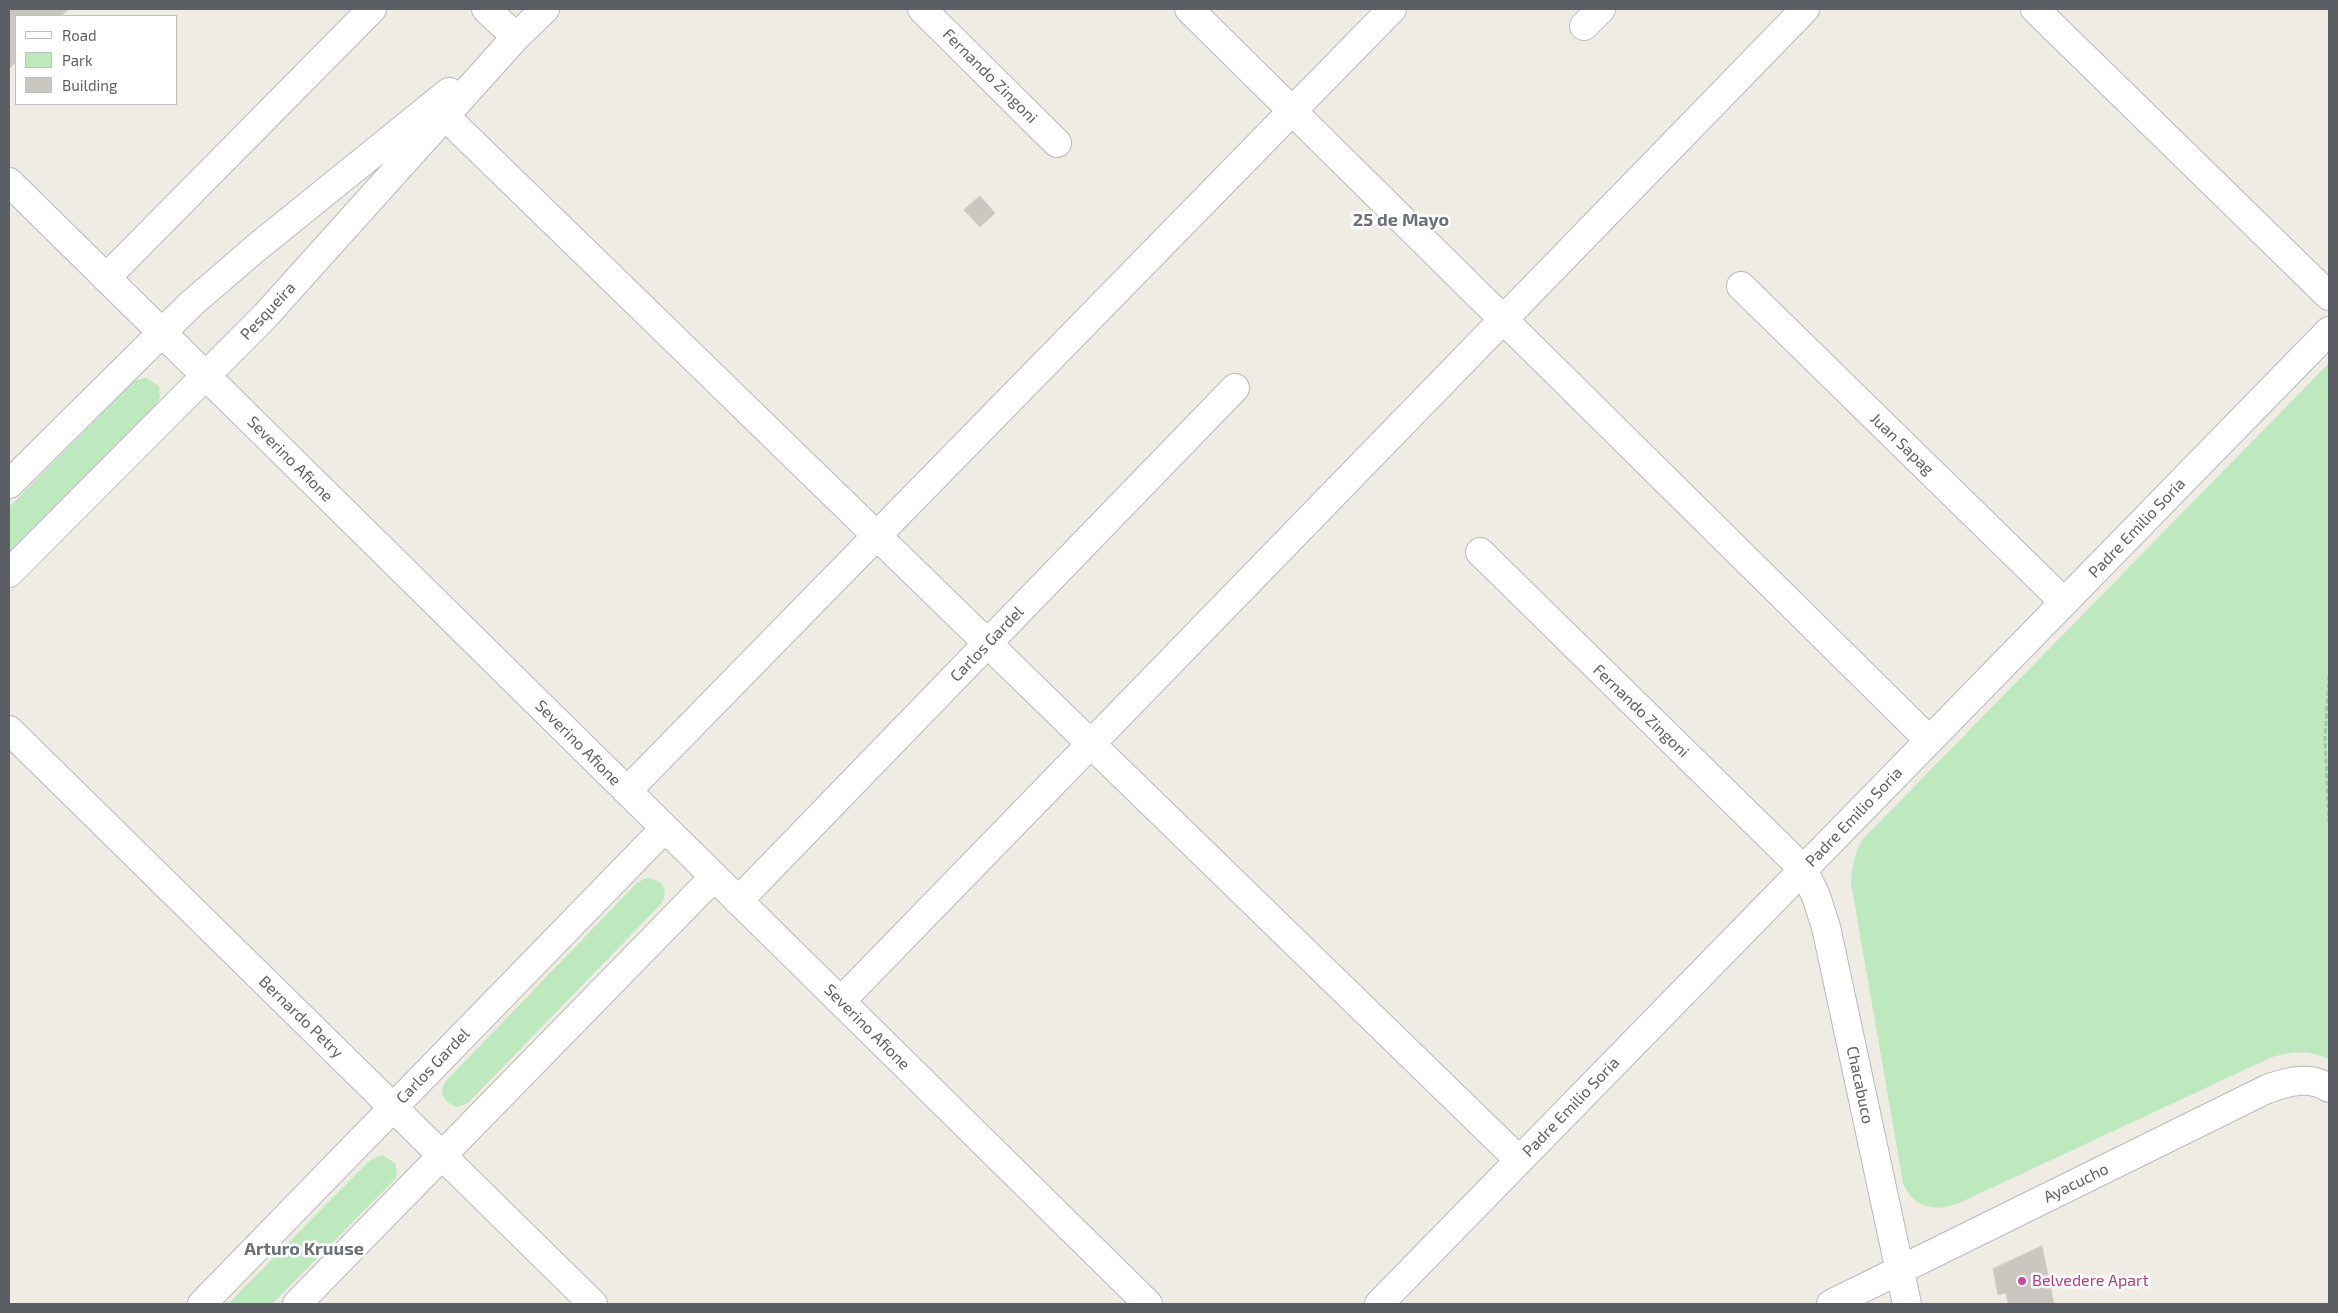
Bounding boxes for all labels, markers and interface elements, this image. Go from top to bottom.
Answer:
legend [15,15,178,105]
street label: Fernando Zingoni [939,25,1041,127]
text: Road [62,26,97,44]
text: Park [62,51,93,69]
text: Building [62,76,117,94]
district label: 25 de Mayo [1353,209,1449,231]
street label: Pesqueira [236,278,300,344]
street label: Juan Sapag [1866,409,1938,479]
street label: Severino Afione [243,412,337,506]
street label: Padre Emilio Soria [2085,474,2189,582]
street label: Carlos Gardel [946,602,1028,686]
street label: Fernando Zingoni [1589,660,1693,762]
street label: Severino Afione [531,696,625,790]
street label: Padre Emilio Soria [1802,763,1906,871]
street label: Bernardo Petry [255,972,347,1062]
street label: Severino Afione [820,980,914,1074]
street label: Carlos Gardel [392,1024,474,1108]
street label: Chacabuco [1842,1044,1878,1126]
street label: Padre Emilio Soria [1519,1053,1623,1161]
street label: Ayacucho [2040,1159,2112,1207]
district label: Arturo Kruuse [244,1238,364,1260]
place label: Belvedere Apart [2032,1271,2149,1291]
marker: Belvedere Apart [2016,1275,2028,1287]

